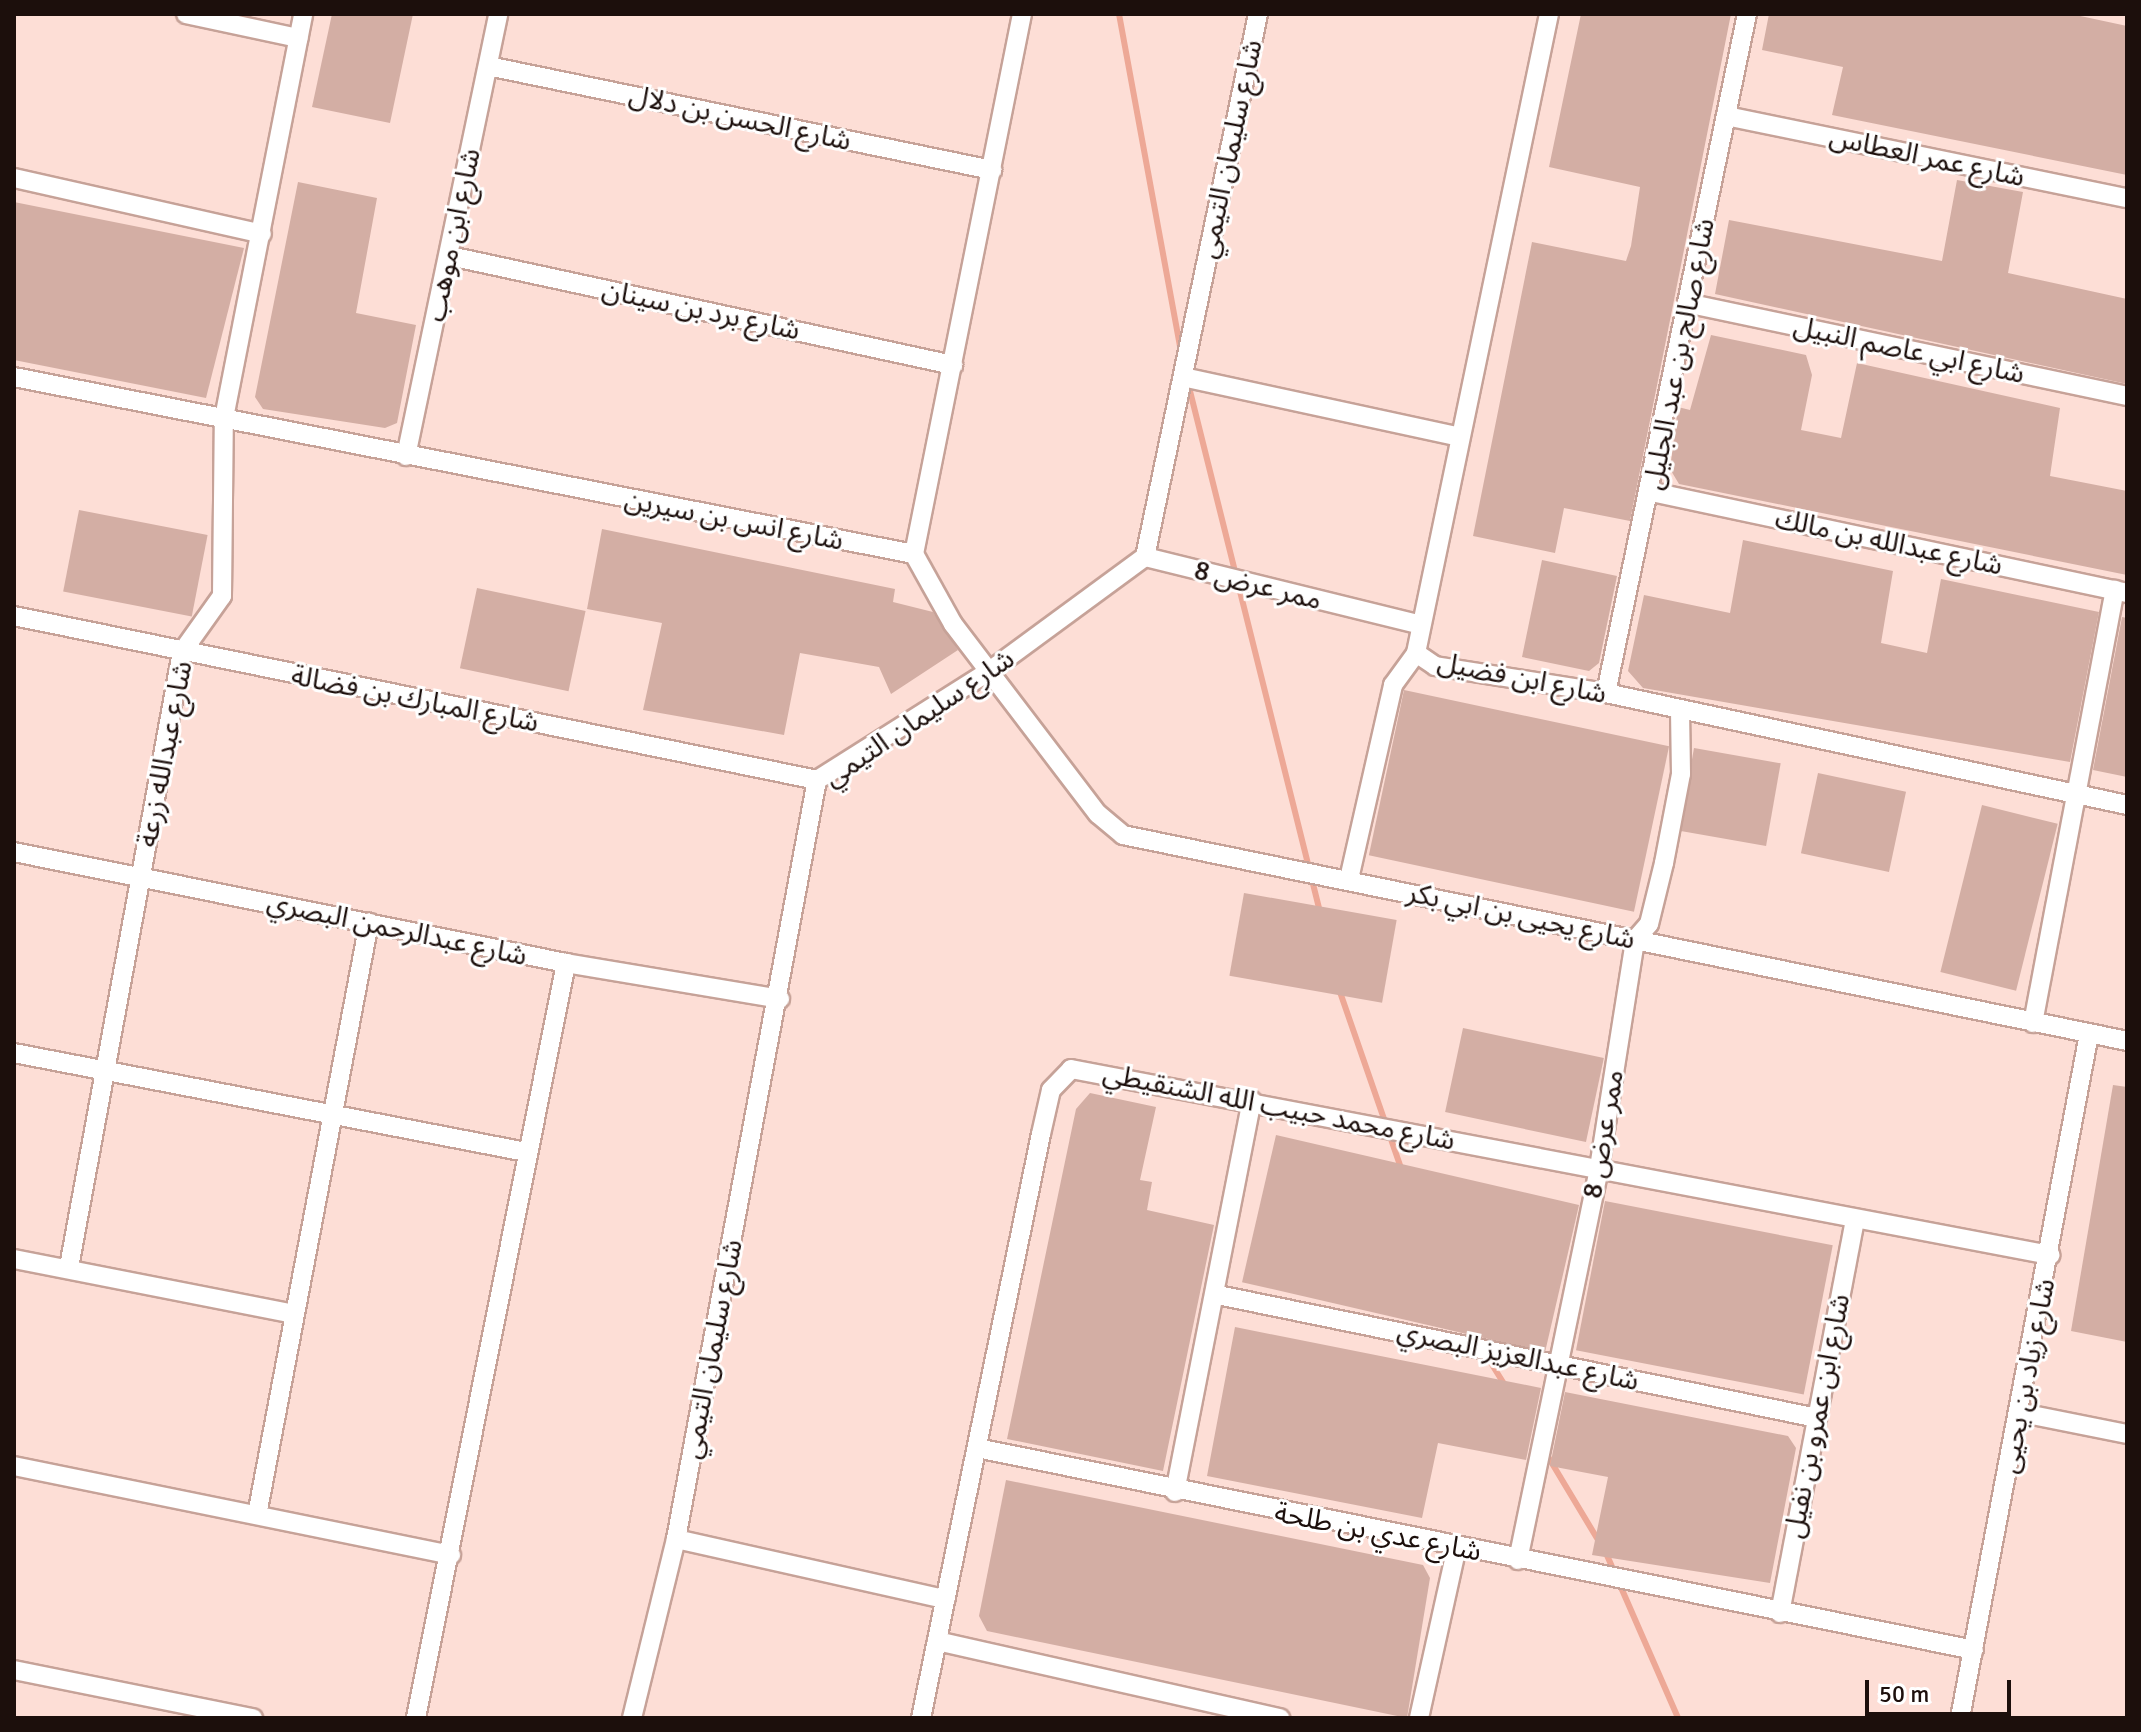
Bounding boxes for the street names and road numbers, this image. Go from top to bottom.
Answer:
street label: شارع سليمان التيمي [1190,37,1270,261]
street label: شارع الحسن بن دلال [626,78,854,158]
street label: شارع عمر العطاس [1826,120,2028,194]
street label: شارع ابن موهب [418,145,488,325]
street label: شارع صالح بن عبد الجليل [1636,215,1722,493]
street label: شارع برد بن سينان [599,273,803,347]
street label: شارع ابي عاصم النبيل [1791,309,2027,391]
street label: شارع انس بن سيرين [622,482,846,558]
street label: شارع عبدالله بن مالك [1772,502,2006,582]
street label: ممر عرض 8 [1191,553,1325,617]
street label: شارع سليمان التيمي [817,642,1021,794]
street label: شارع ابن فضيل [1435,645,1609,711]
street label: شارع عبدالله زرعة [130,658,200,850]
street label: شارع المبارك بن فضالة [288,659,542,739]
street label: شارع يحيى بن ابي بكر [1404,875,1638,957]
street label: شارع عبدالرحمن البصري [264,885,530,973]
street label: شارع محمد حبيب الله الشنقيطي [1100,1056,1458,1158]
street label: ممر عرض 8 [1575,1067,1631,1201]
street label: شارع سليمان التيمي [674,1236,750,1462]
street label: شارع زياد بن يحيى [1992,1276,2062,1476]
street label: شارع ابن عمرو بن نفيل [1777,1291,1857,1541]
street label: شارع عبدالعزيز البصري [1394,1314,1642,1398]
street label: شارع عدي بن طلحة [1272,1495,1484,1569]

